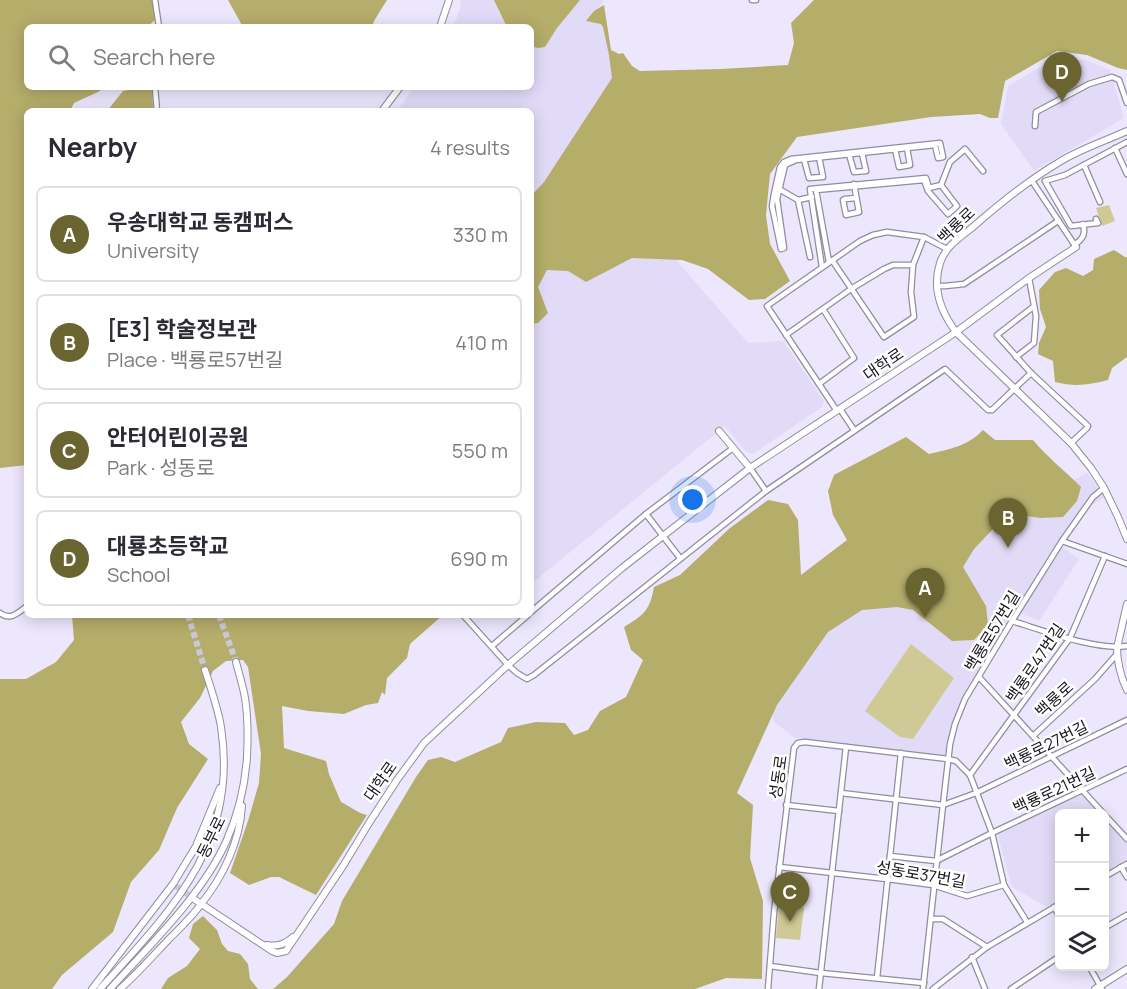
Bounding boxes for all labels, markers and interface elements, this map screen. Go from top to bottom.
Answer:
search box [24,24,534,90]
icon: search [45,41,78,74]
text: Search here [93,42,215,72]
pin: D [1042,52,1082,102]
text: Nearby [48,129,137,165]
text: 4 results [430,134,510,161]
street label: 백룡로 [932,202,980,248]
text: 우송대학교 동캠퍼스 [107,207,294,237]
text: A [63,221,76,248]
text: 330 m [453,221,508,248]
text: University [107,237,199,264]
text: [E3] 학술정보관 [107,314,257,344]
text: B [63,329,76,356]
text: 410 m [455,329,508,356]
street label: 대학로 [859,342,908,385]
text: Place · 백룡로57번길 [107,346,283,373]
text: 안터어린이공원 [107,422,249,452]
text: C [62,437,77,464]
text: 550 m [452,437,508,464]
text: Park · 성동로 [107,454,215,481]
your location [678,485,707,514]
pin: B [988,498,1028,548]
text: 대룡초등학교 [107,531,228,561]
text: D [62,545,77,572]
text: 690 m [450,545,508,572]
text: School [107,561,171,588]
pin: A [906,568,944,618]
street label: 백룡로57번길 [959,586,1025,676]
street label: 백룡로47번길 [1002,620,1068,706]
street label: 백룡로 [1031,677,1077,721]
street label: 백룡로27번길 [1000,715,1092,775]
street label: 성동로 [764,753,792,800]
street label: 대학로 [358,756,402,805]
street label: 백룡로21번길 [1009,761,1099,819]
map controls [1055,809,1109,971]
button: + [1055,809,1109,863]
street label: 동부로 [191,812,231,862]
street label: 성동로37번길 [875,855,967,893]
button: − [1055,863,1109,917]
pin: C [770,872,810,922]
button: layers [1055,917,1109,971]

